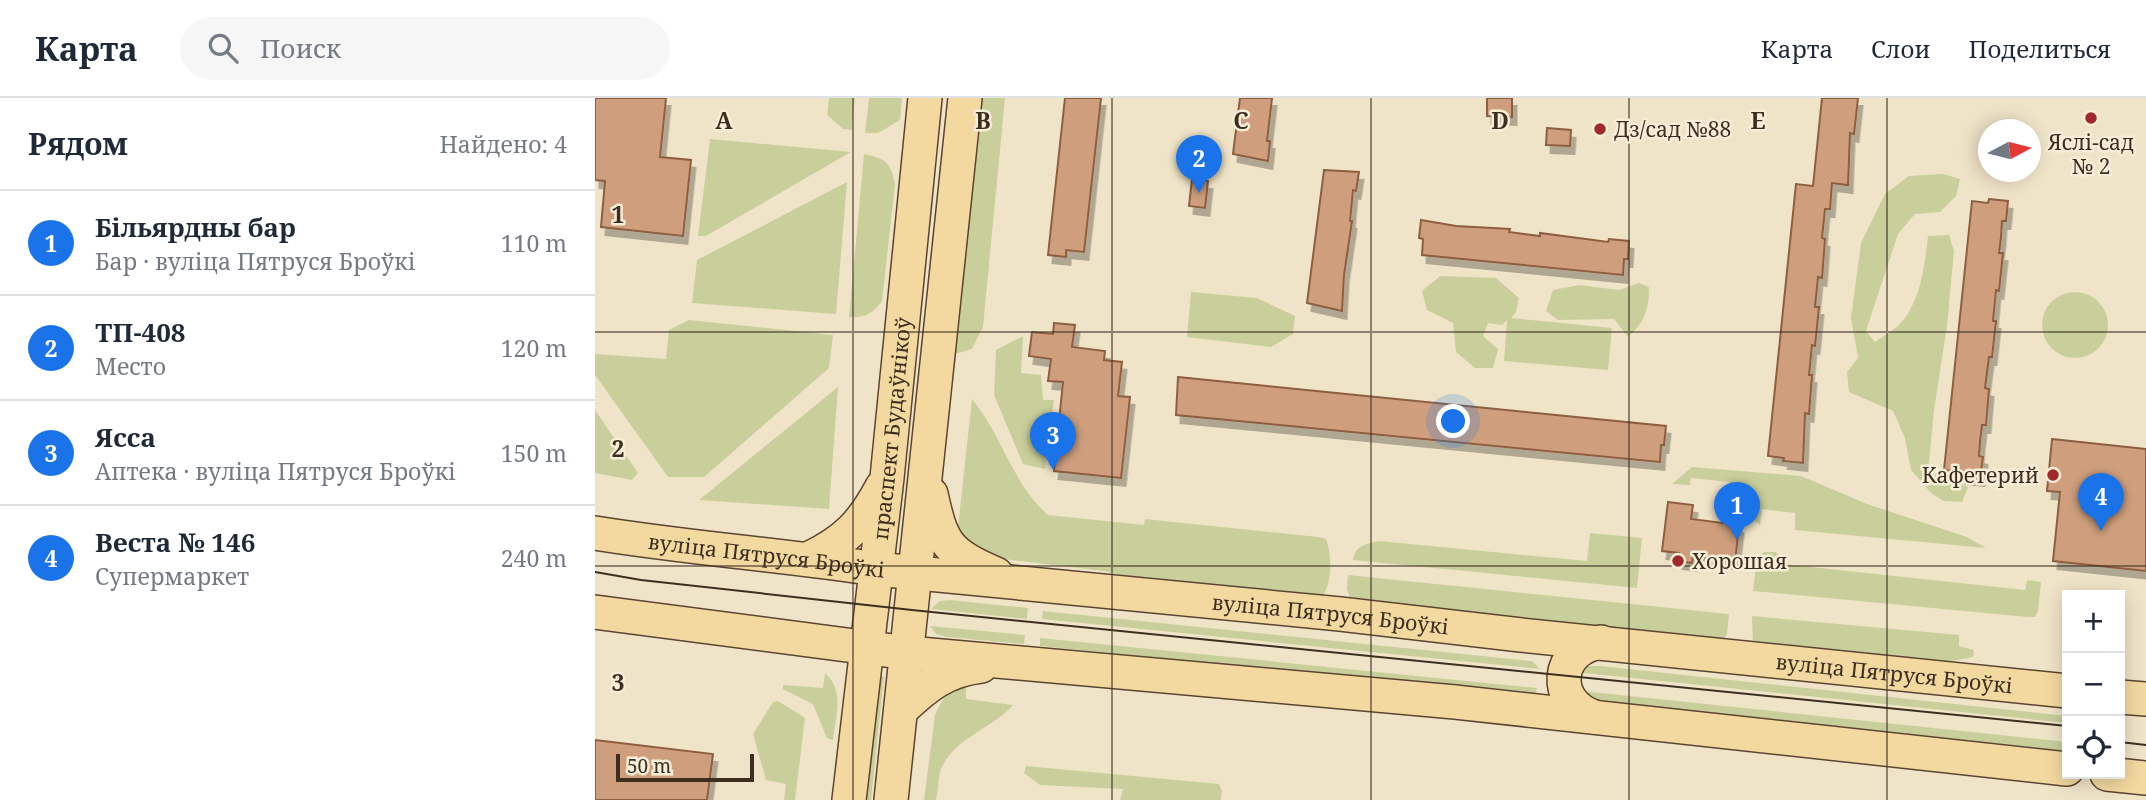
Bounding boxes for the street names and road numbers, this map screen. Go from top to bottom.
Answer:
street label: праспект Будаўнікоў [866,316,917,541]
street label: вуліца Пятруся Броўкі [646,527,886,584]
street label: вуліца Пятруся Броўкі [1211,588,1451,641]
street label: вуліца Пятруся Броўкі [1774,647,2014,699]

